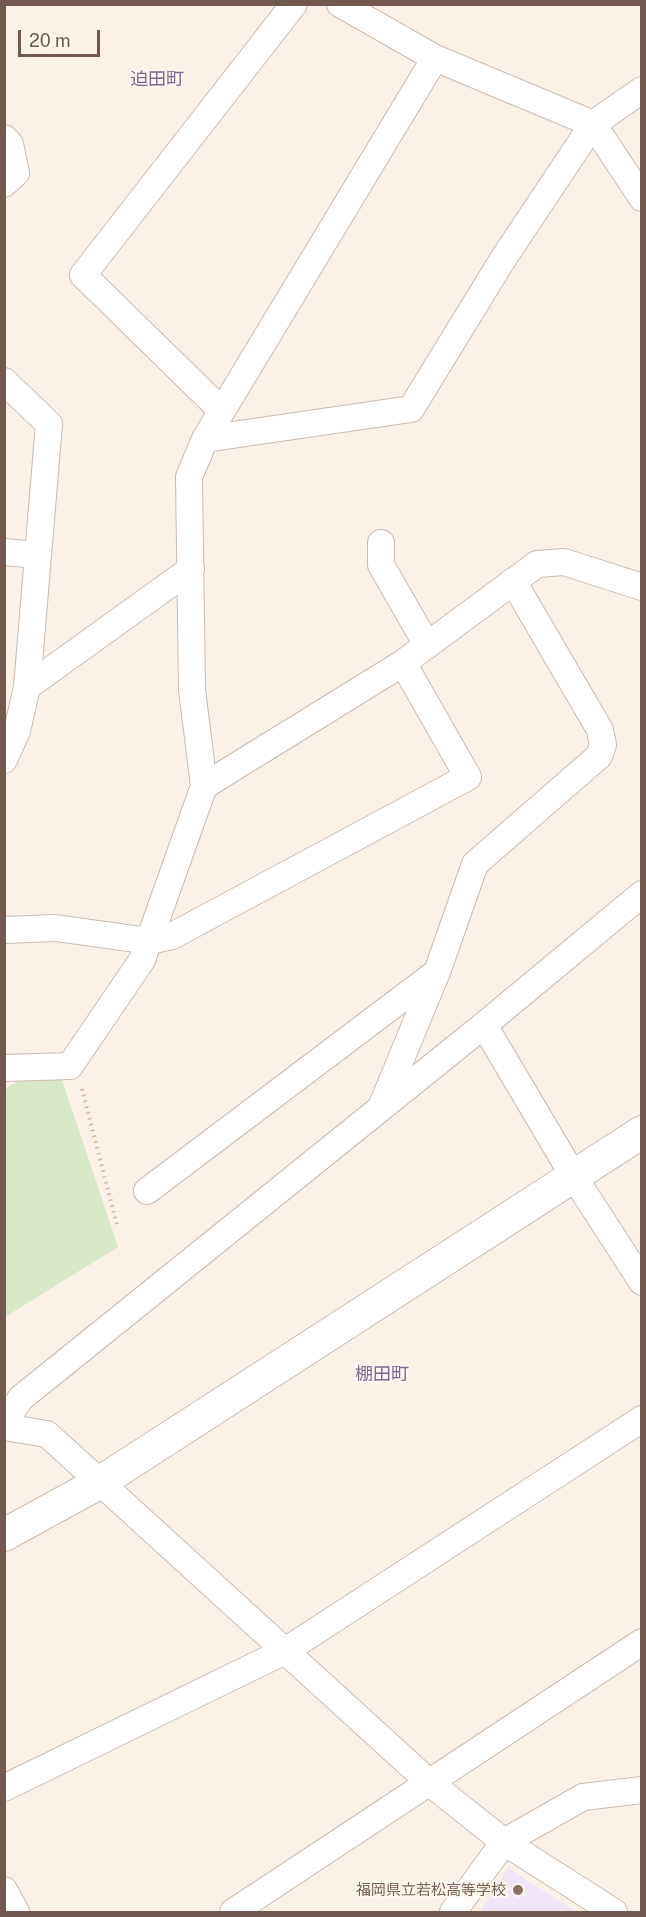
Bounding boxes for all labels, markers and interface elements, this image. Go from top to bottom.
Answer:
scale bar [21,18,104,56]
text: 20 m [29,30,71,51]
district label: 迫田町 [130,68,184,90]
district label: 棚田町 [355,1363,409,1385]
place label: 福岡県立若松高等学校 [356,1881,506,1899]
marker: 福岡県立若松高等学校 [511,1883,525,1897]

